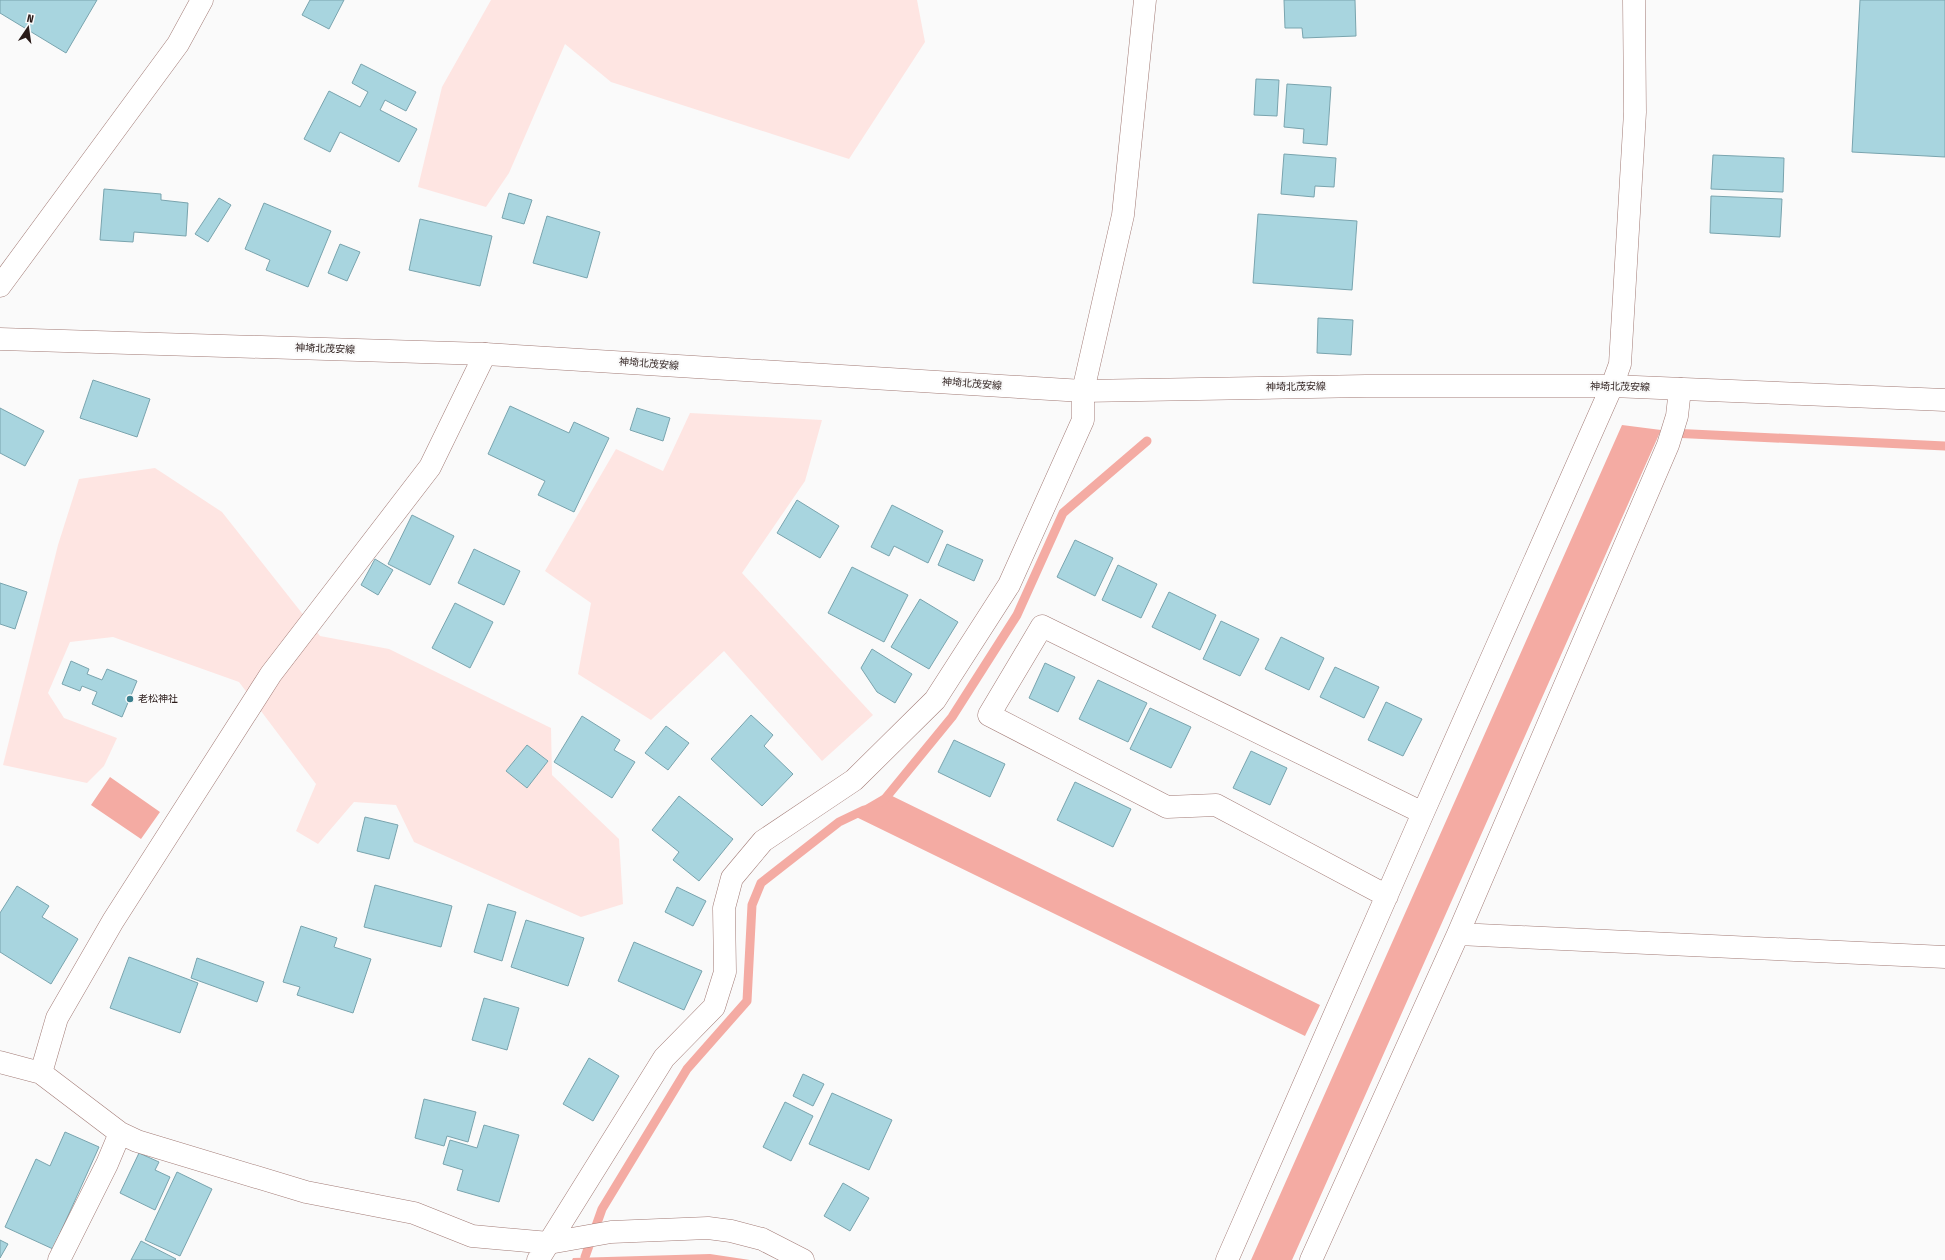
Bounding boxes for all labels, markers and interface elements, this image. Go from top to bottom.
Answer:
north arrow [8,8,48,48]
text: N [25,12,35,26]
street label: 神埼北茂安線 [295,342,355,356]
street label: 神埼北茂安線 [619,356,679,372]
street label: 神埼北茂安線 [942,376,1002,392]
street label: 神埼北茂安線 [1266,380,1326,394]
street label: 神埼北茂安線 [1590,380,1650,394]
place label: 老松神社 [138,693,178,705]
marker: 老松神社 [125,694,135,704]

